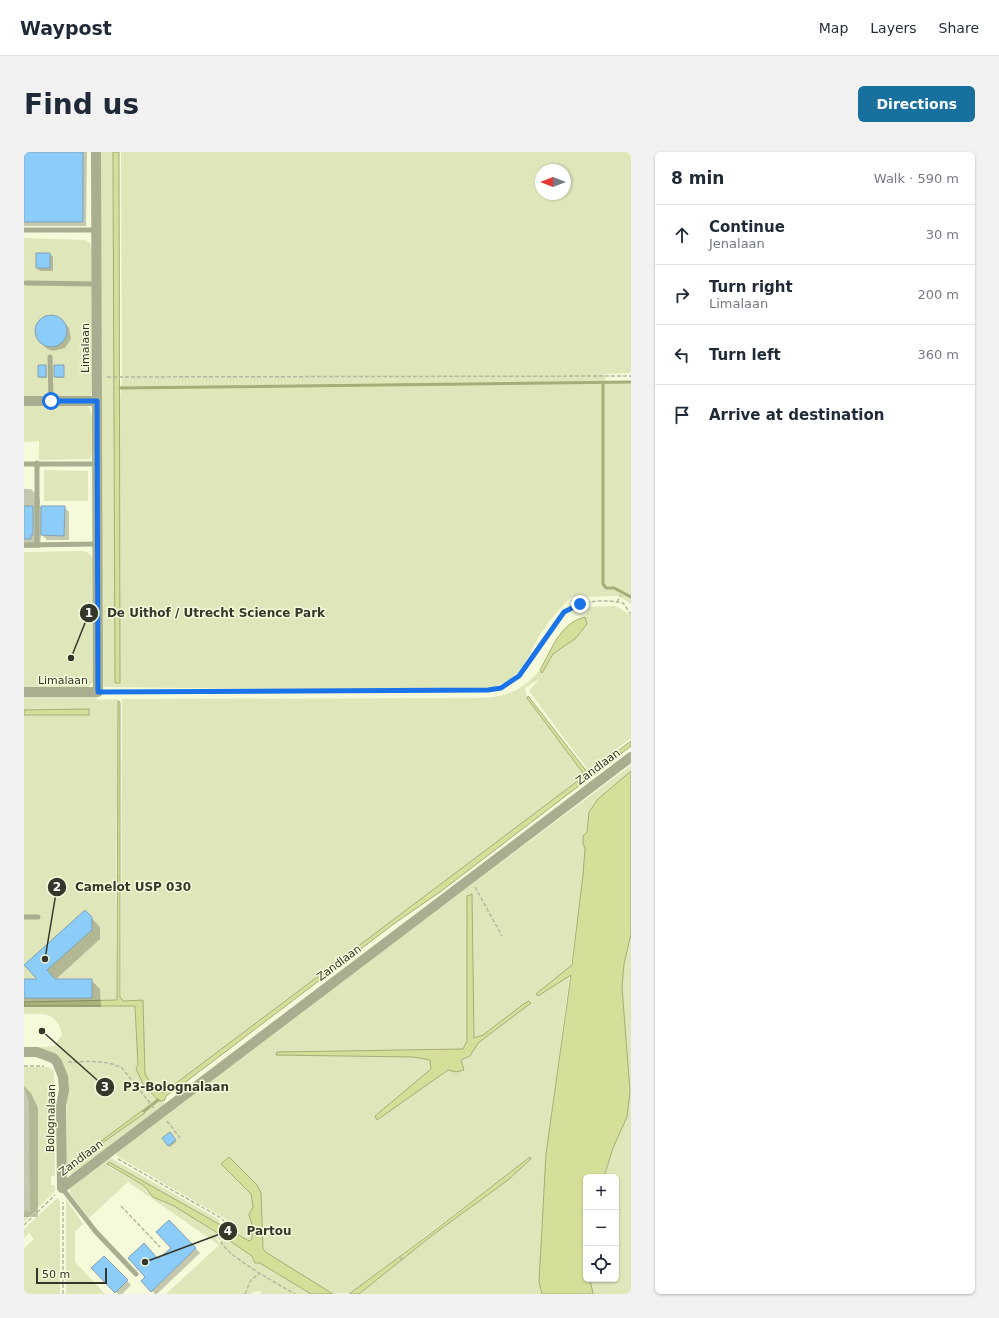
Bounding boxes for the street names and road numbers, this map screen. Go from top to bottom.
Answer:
street label: Limalaan [79,323,92,373]
street label: Limalaan [38,674,88,687]
street label: Zandlaan [573,746,623,788]
street label: Zandlaan [314,942,364,984]
street label: Bolognalaan [44,1084,58,1152]
street label: Zandlaan [56,1137,106,1179]

